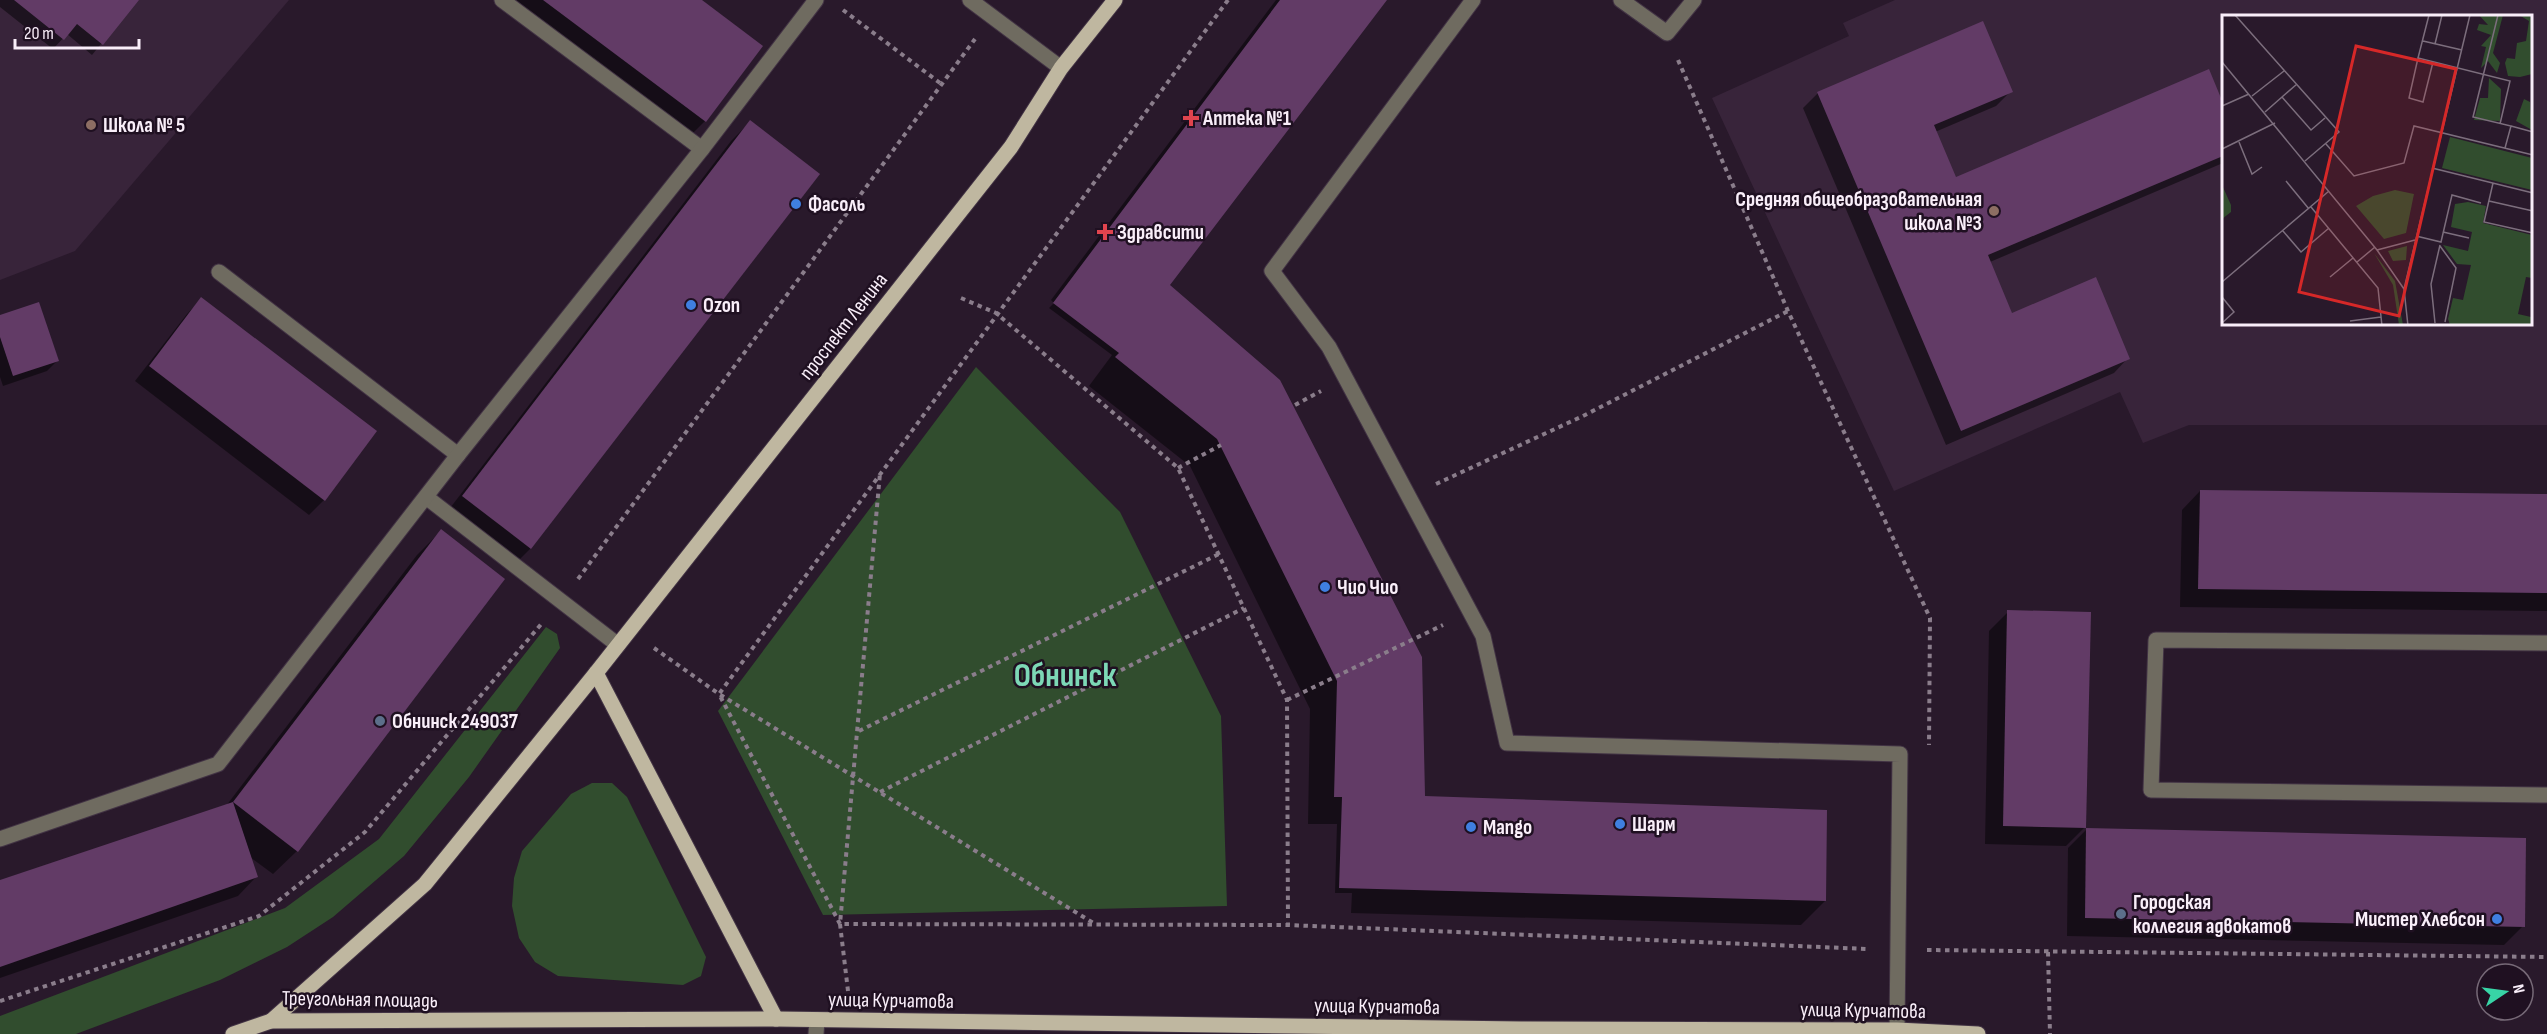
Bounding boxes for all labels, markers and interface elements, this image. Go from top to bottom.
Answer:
scale bar [15,12,140,50]
inset map [2222,15,2532,326]
text: 20 m [24,23,54,44]
place label: Аптека №1 [1202,106,1291,131]
marker: Аптека №1 [1184,111,1198,125]
place label: Школа № 5 [103,113,185,138]
marker: Школа № 5 [84,118,98,132]
place label: Средняя общеобразовательная школа №3 [1735,187,1982,236]
place label: Фасоль [808,192,866,217]
marker: Фасоль [789,197,803,211]
marker: Средняя общеобразовательная школа №3 [1987,204,2001,218]
place label: Здравсити [1117,220,1204,245]
marker: Здравсити [1098,225,1112,239]
street label: проспект Ленина [794,268,893,385]
place label: Ozon [703,293,740,318]
marker: Ozon [684,298,698,312]
place label: Чио Чио [1337,575,1398,600]
marker: Чио Чио [1318,580,1332,594]
district label: Обнинск [1014,656,1116,696]
place label: Обнинск 249037 [392,709,519,734]
marker: Обнинск 249037 [373,714,387,728]
place label: Шарм [1632,812,1676,837]
place label: Mango [1483,815,1532,840]
marker: Шарм [1613,817,1627,831]
marker: Mango [1464,820,1478,834]
place label: Городская коллегия адвокатов [2133,890,2291,939]
marker: Городская коллегия адвокатов [2114,907,2128,921]
place label: Мистер Хлебсон [2355,907,2485,932]
marker: Мистер Хлебсон [2490,912,2504,926]
north arrow [2475,962,2535,1022]
text: N [2508,983,2528,995]
street label: Треугольная площадь [282,986,438,1013]
street label: улица Курчатова [828,987,954,1014]
street label: улица Курчатова [1314,993,1440,1020]
street label: улица Курчатова [1800,997,1926,1024]

